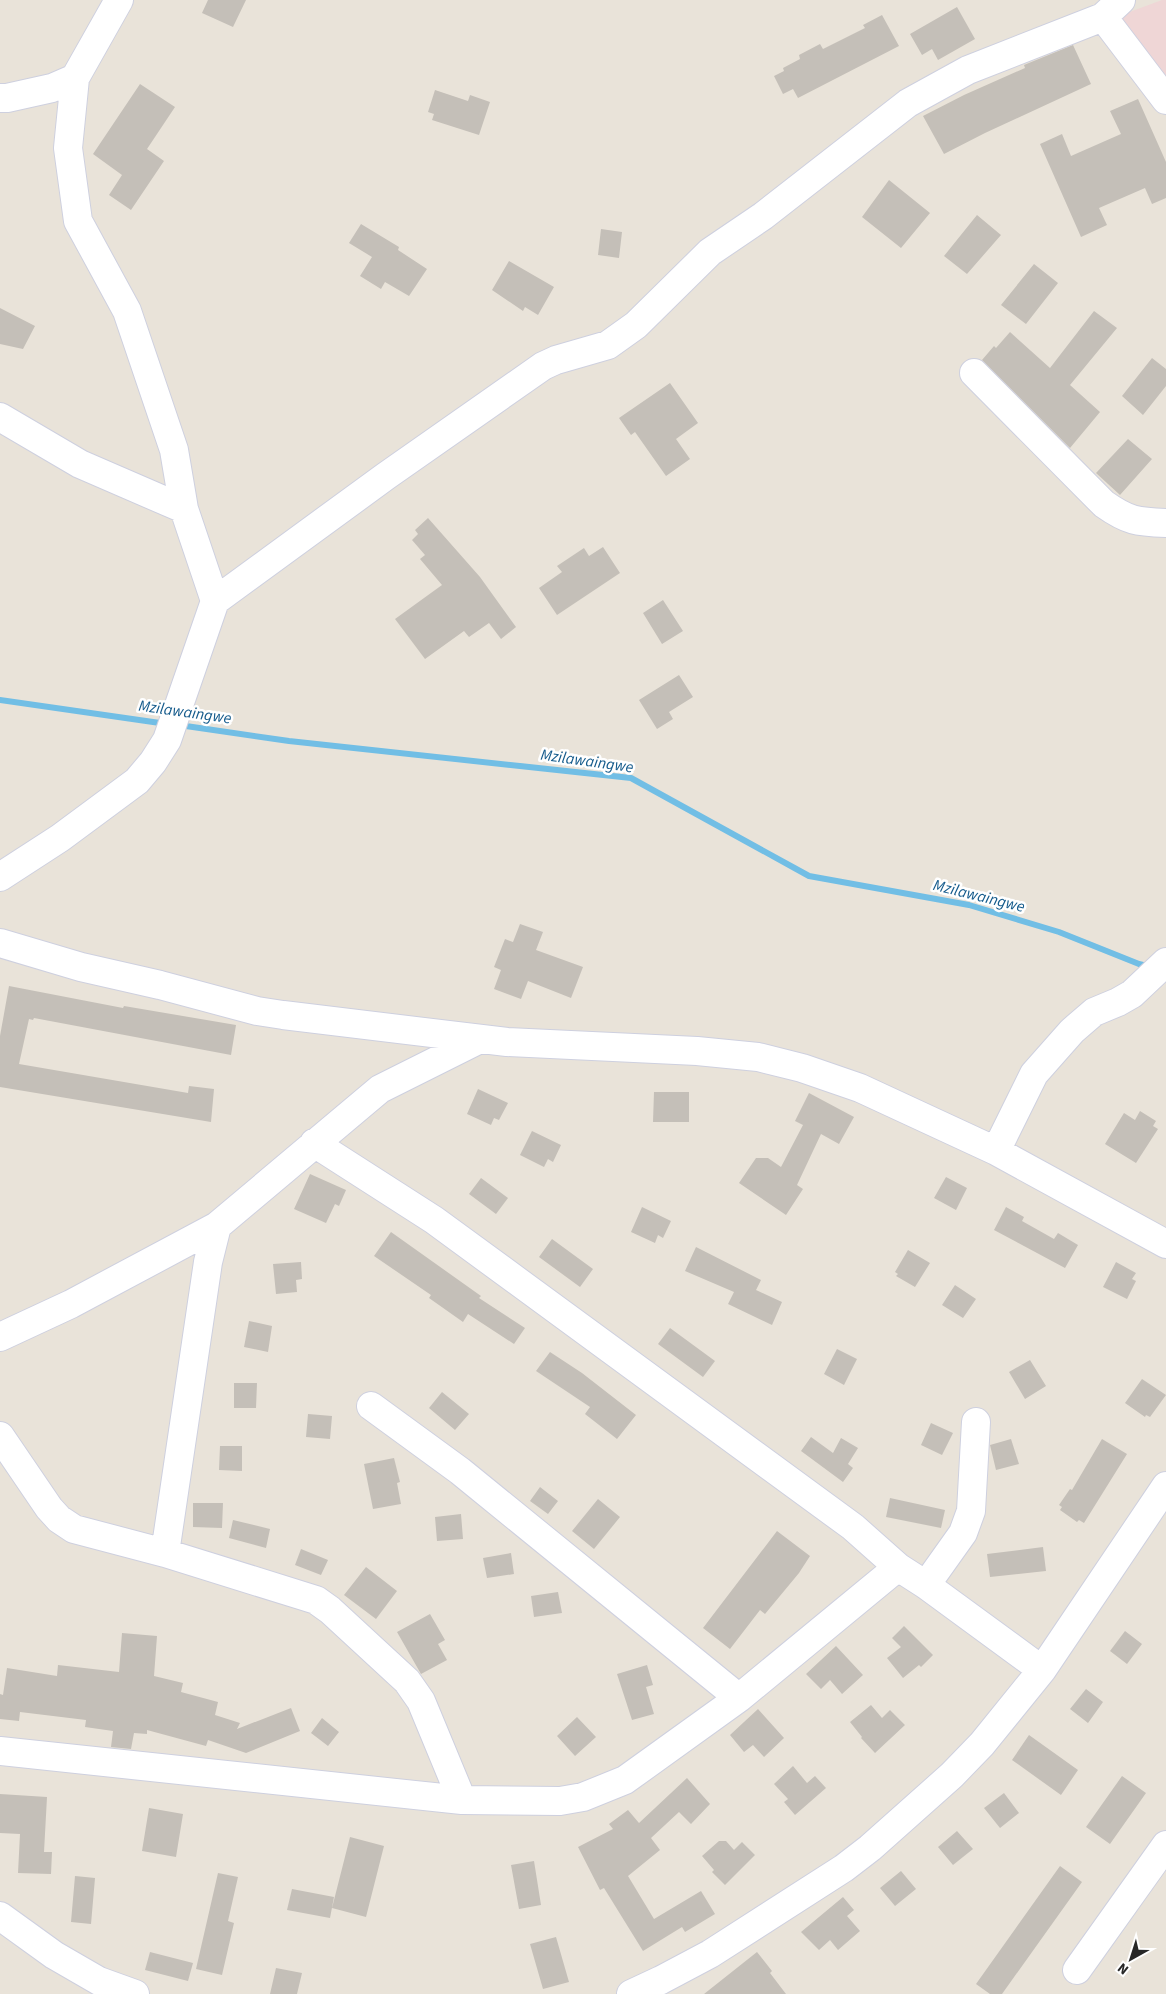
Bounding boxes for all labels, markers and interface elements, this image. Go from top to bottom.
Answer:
water label: Mzilawaingwe [137,695,233,729]
water label: Mzilawaingwe [539,744,635,778]
water label: Mzilawaingwe [931,874,1027,918]
north arrow [1106,1934,1156,1984]
text: N [1114,1958,1133,1979]

